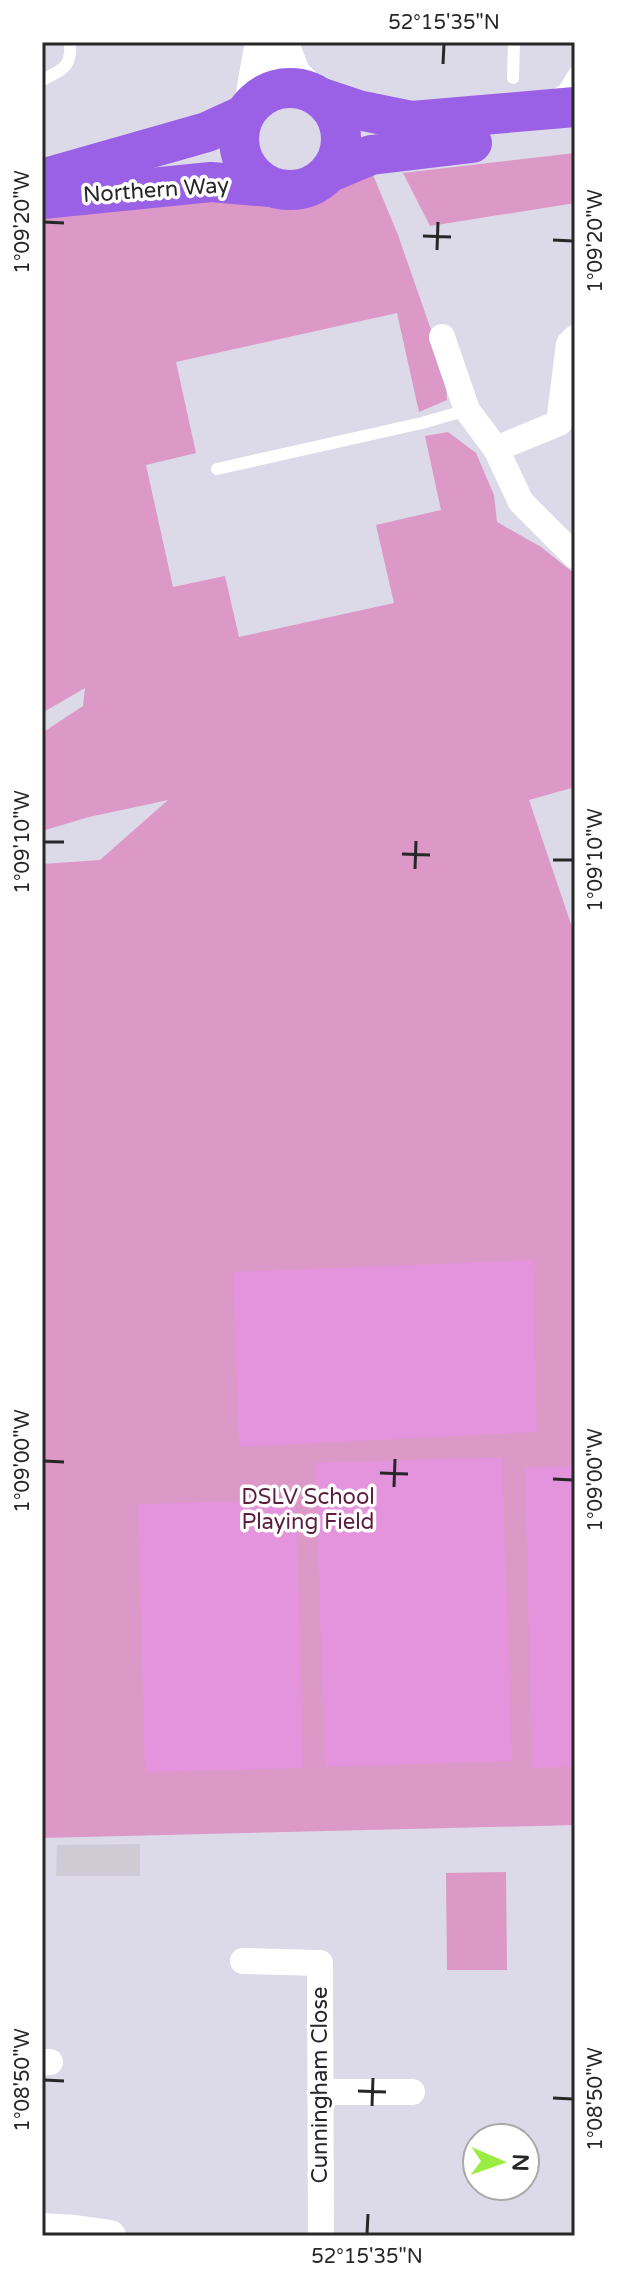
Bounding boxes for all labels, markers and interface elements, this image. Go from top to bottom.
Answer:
text: 52°15'35"N [388,11,500,35]
text: 1°09'20"W [11,170,35,274]
street label: Northern Way [82,172,230,208]
text: 1°09'20"W [584,189,608,293]
text: 1°09'10"W [11,790,35,894]
text: 1°09'10"W [584,808,608,912]
text: 1°09'00"W [11,1409,35,1513]
text: 1°09'00"W [584,1428,608,1532]
park label: DSLV School Playing Field [241,1484,375,1535]
street label: Cunningham Close [307,1987,333,2183]
text: 1°08'50"W [11,2028,35,2132]
text: 1°08'50"W [584,2047,608,2151]
north arrow [461,2122,541,2202]
text: N [507,2153,533,2172]
text: 52°15'35"N [311,2245,423,2269]

